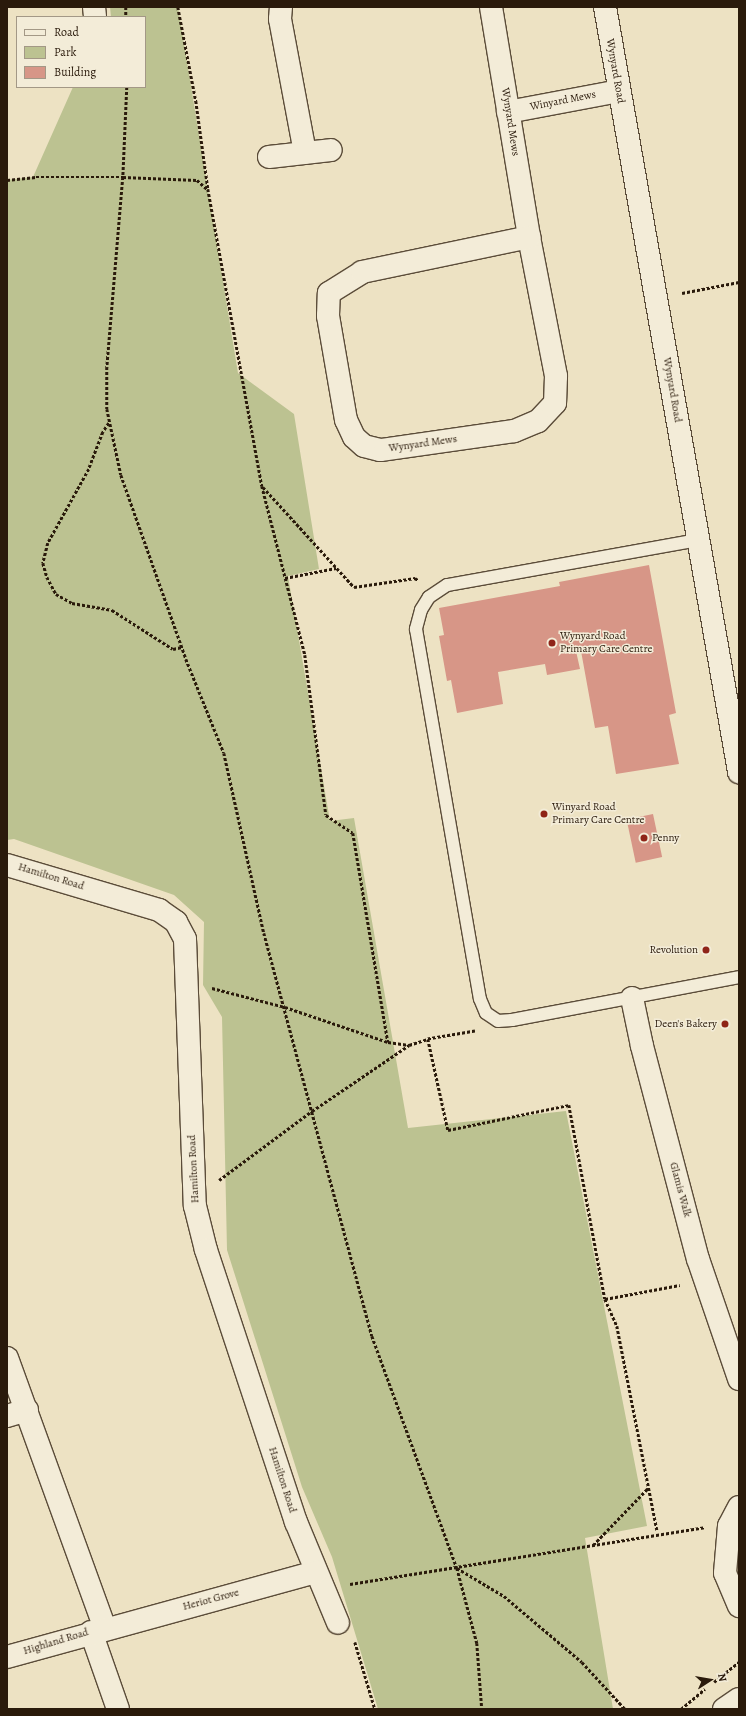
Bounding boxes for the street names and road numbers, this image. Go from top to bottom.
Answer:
street label: Wynyard Road [603,38,627,104]
street label: Wynyard Mews [498,87,522,157]
street label: Winyard Mews [529,88,597,114]
street label: Wynyard Road [660,357,684,423]
street label: Wynyard Mews [388,433,458,455]
street label: Hamilton Road [16,861,86,893]
street label: Hamilton Road [186,1135,202,1203]
street label: Glamis Walk [666,1161,694,1219]
street label: Hamilton Road [265,1445,299,1515]
street label: Heriot Grove [181,1586,241,1614]
street label: Highland Road [22,1626,90,1658]

